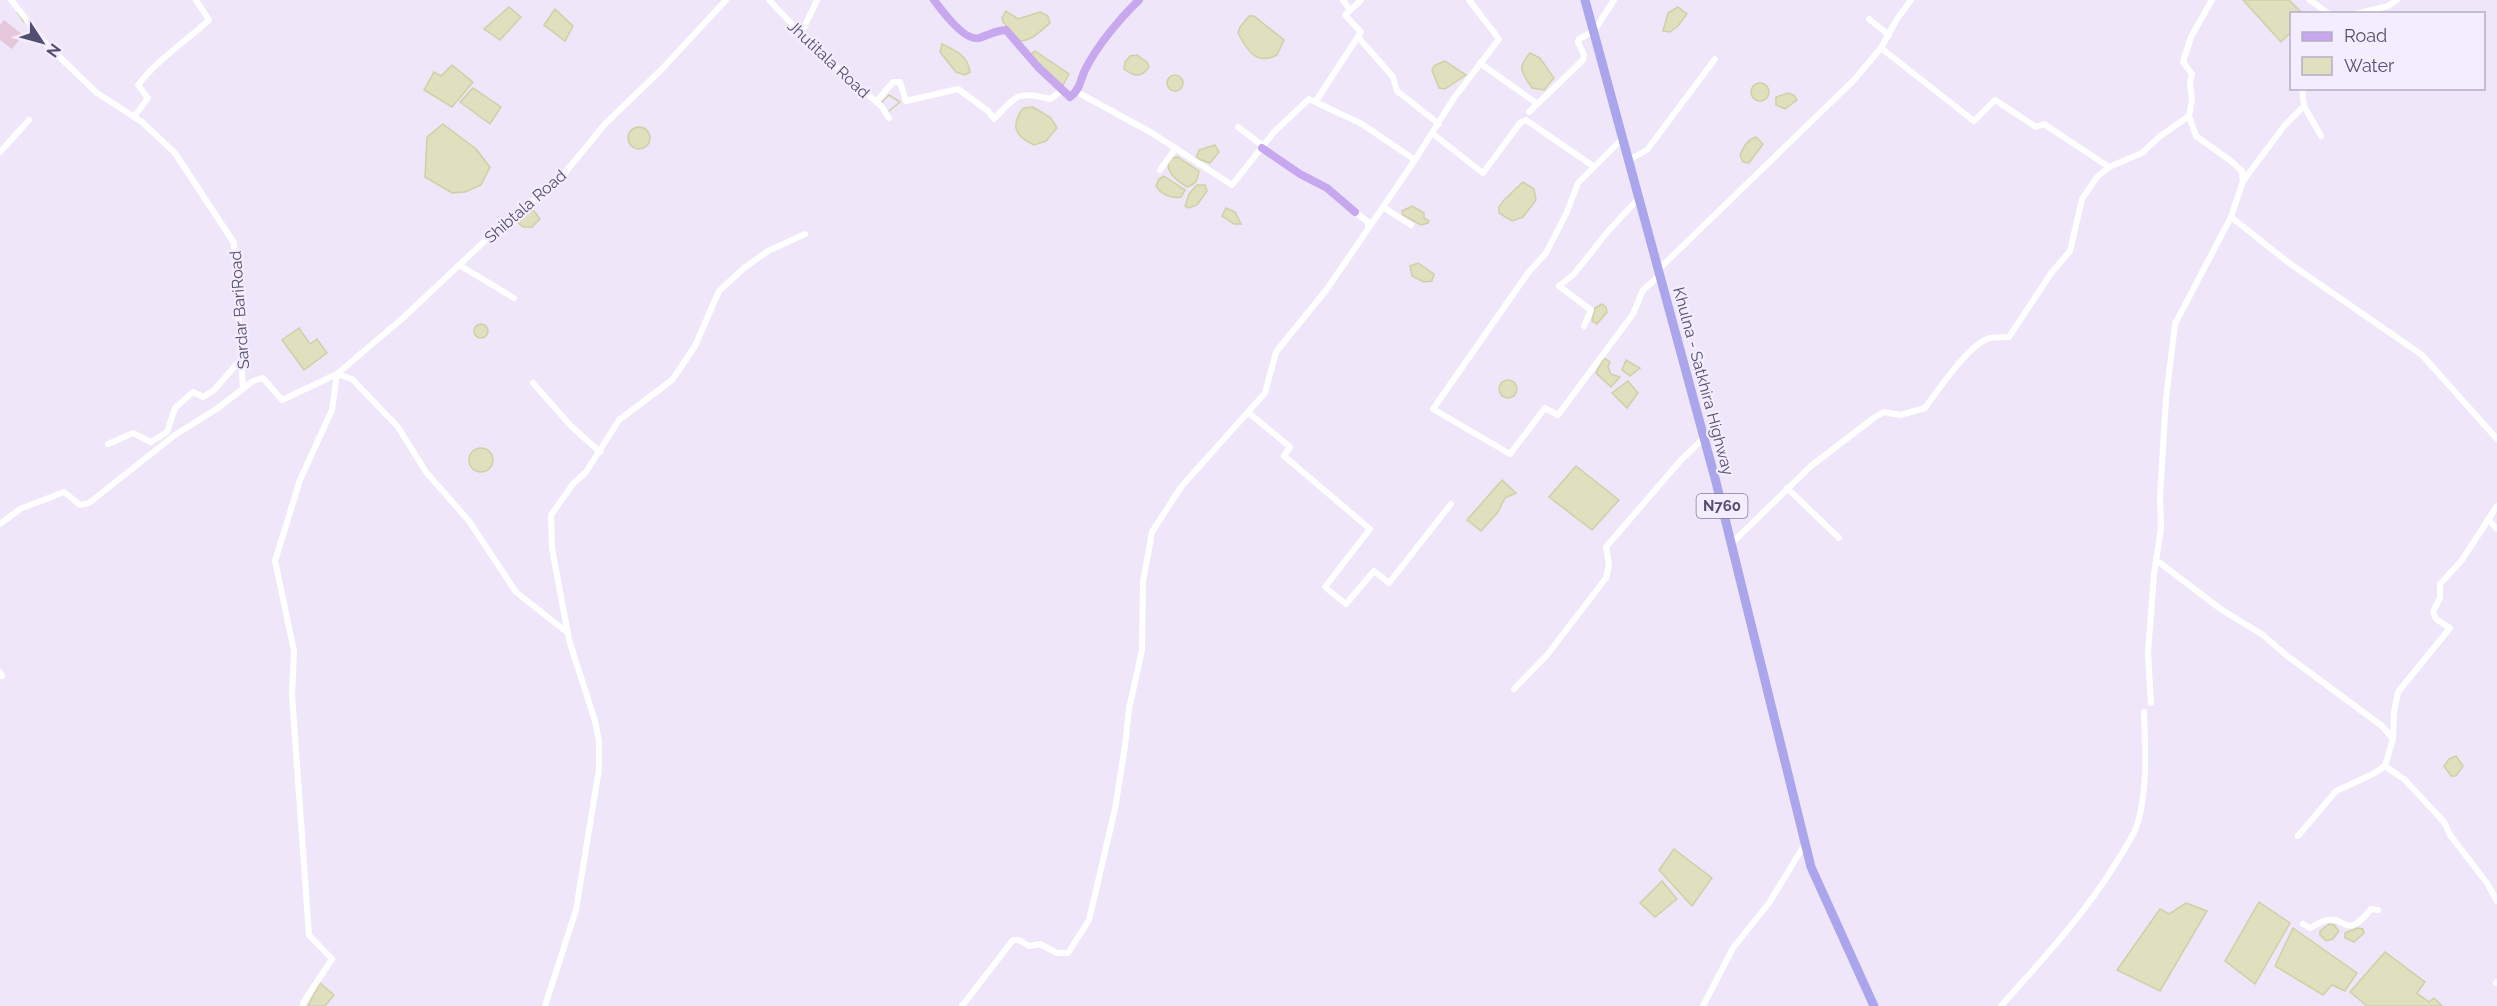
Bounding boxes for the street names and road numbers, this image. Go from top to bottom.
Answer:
street label: Jhutitala Road [784,17,874,102]
street label: Shibtala Road [481,166,570,247]
street label: Sardar BariRoad [226,250,253,370]
street label: Khulna - Satkhira Highway [1669,285,1738,478]
road number: N760 [1696,494,1748,518]

